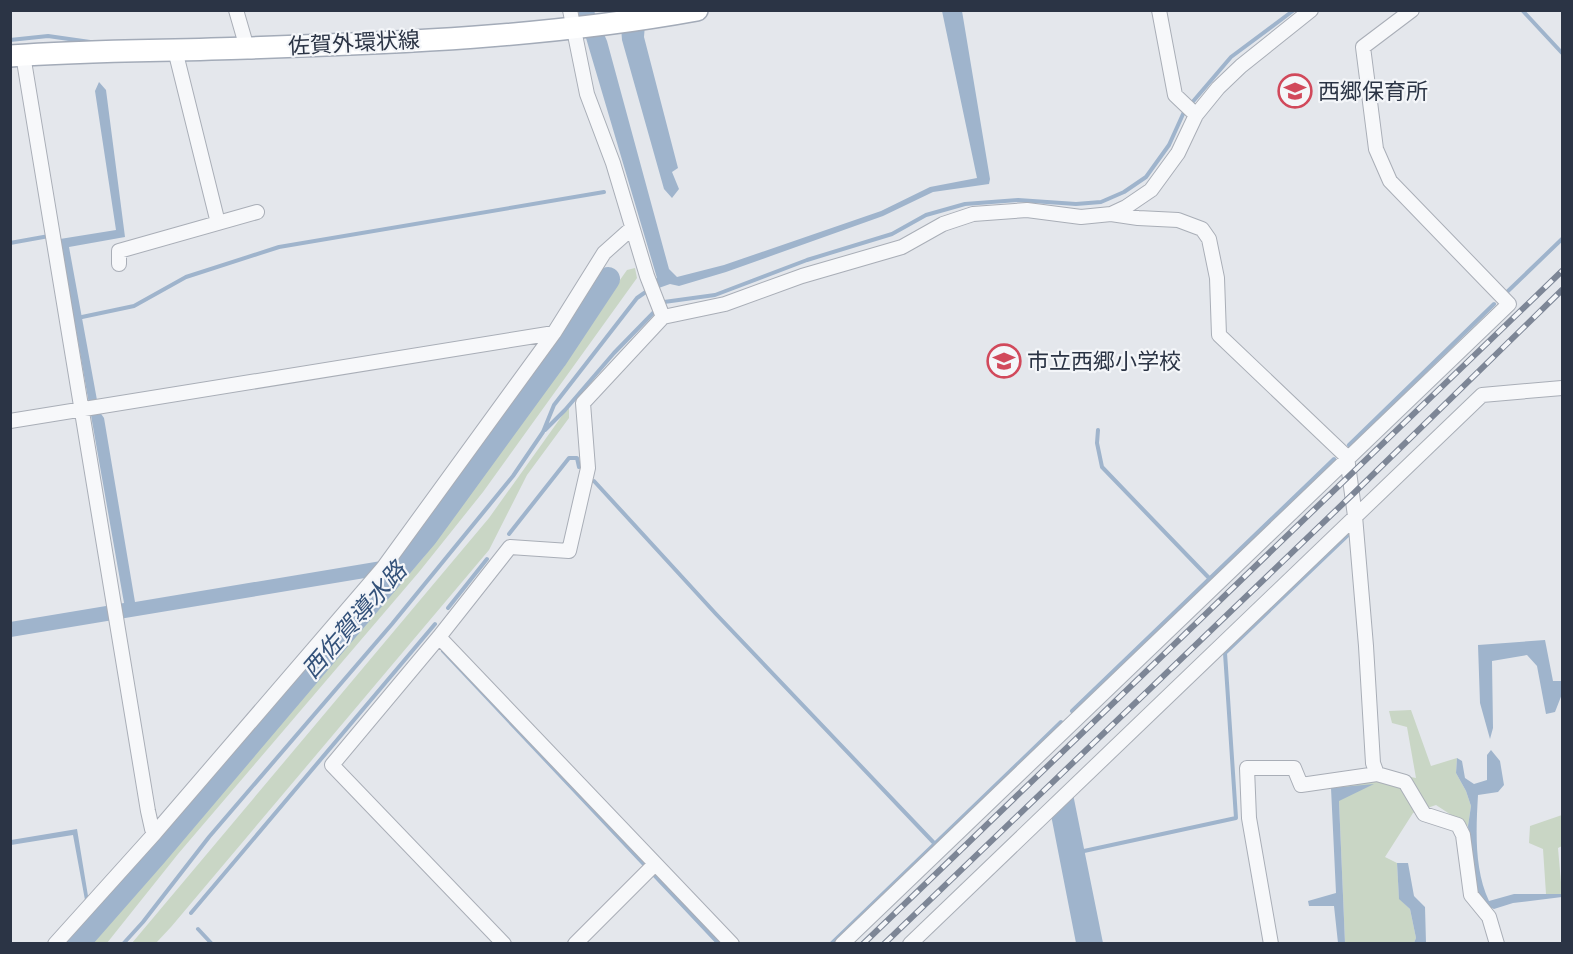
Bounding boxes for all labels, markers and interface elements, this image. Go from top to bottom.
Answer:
street label: 佐賀外環状線 [287,26,421,60]
school or university icon: 西郷保育所 [1277,73,1313,109]
place label: 西郷保育所 [1318,78,1428,105]
school or university icon: 市立西郷小学校 [986,343,1022,379]
place label: 市立西郷小学校 [1027,348,1181,375]
water label: 西佐賀導水路 [296,555,413,684]

